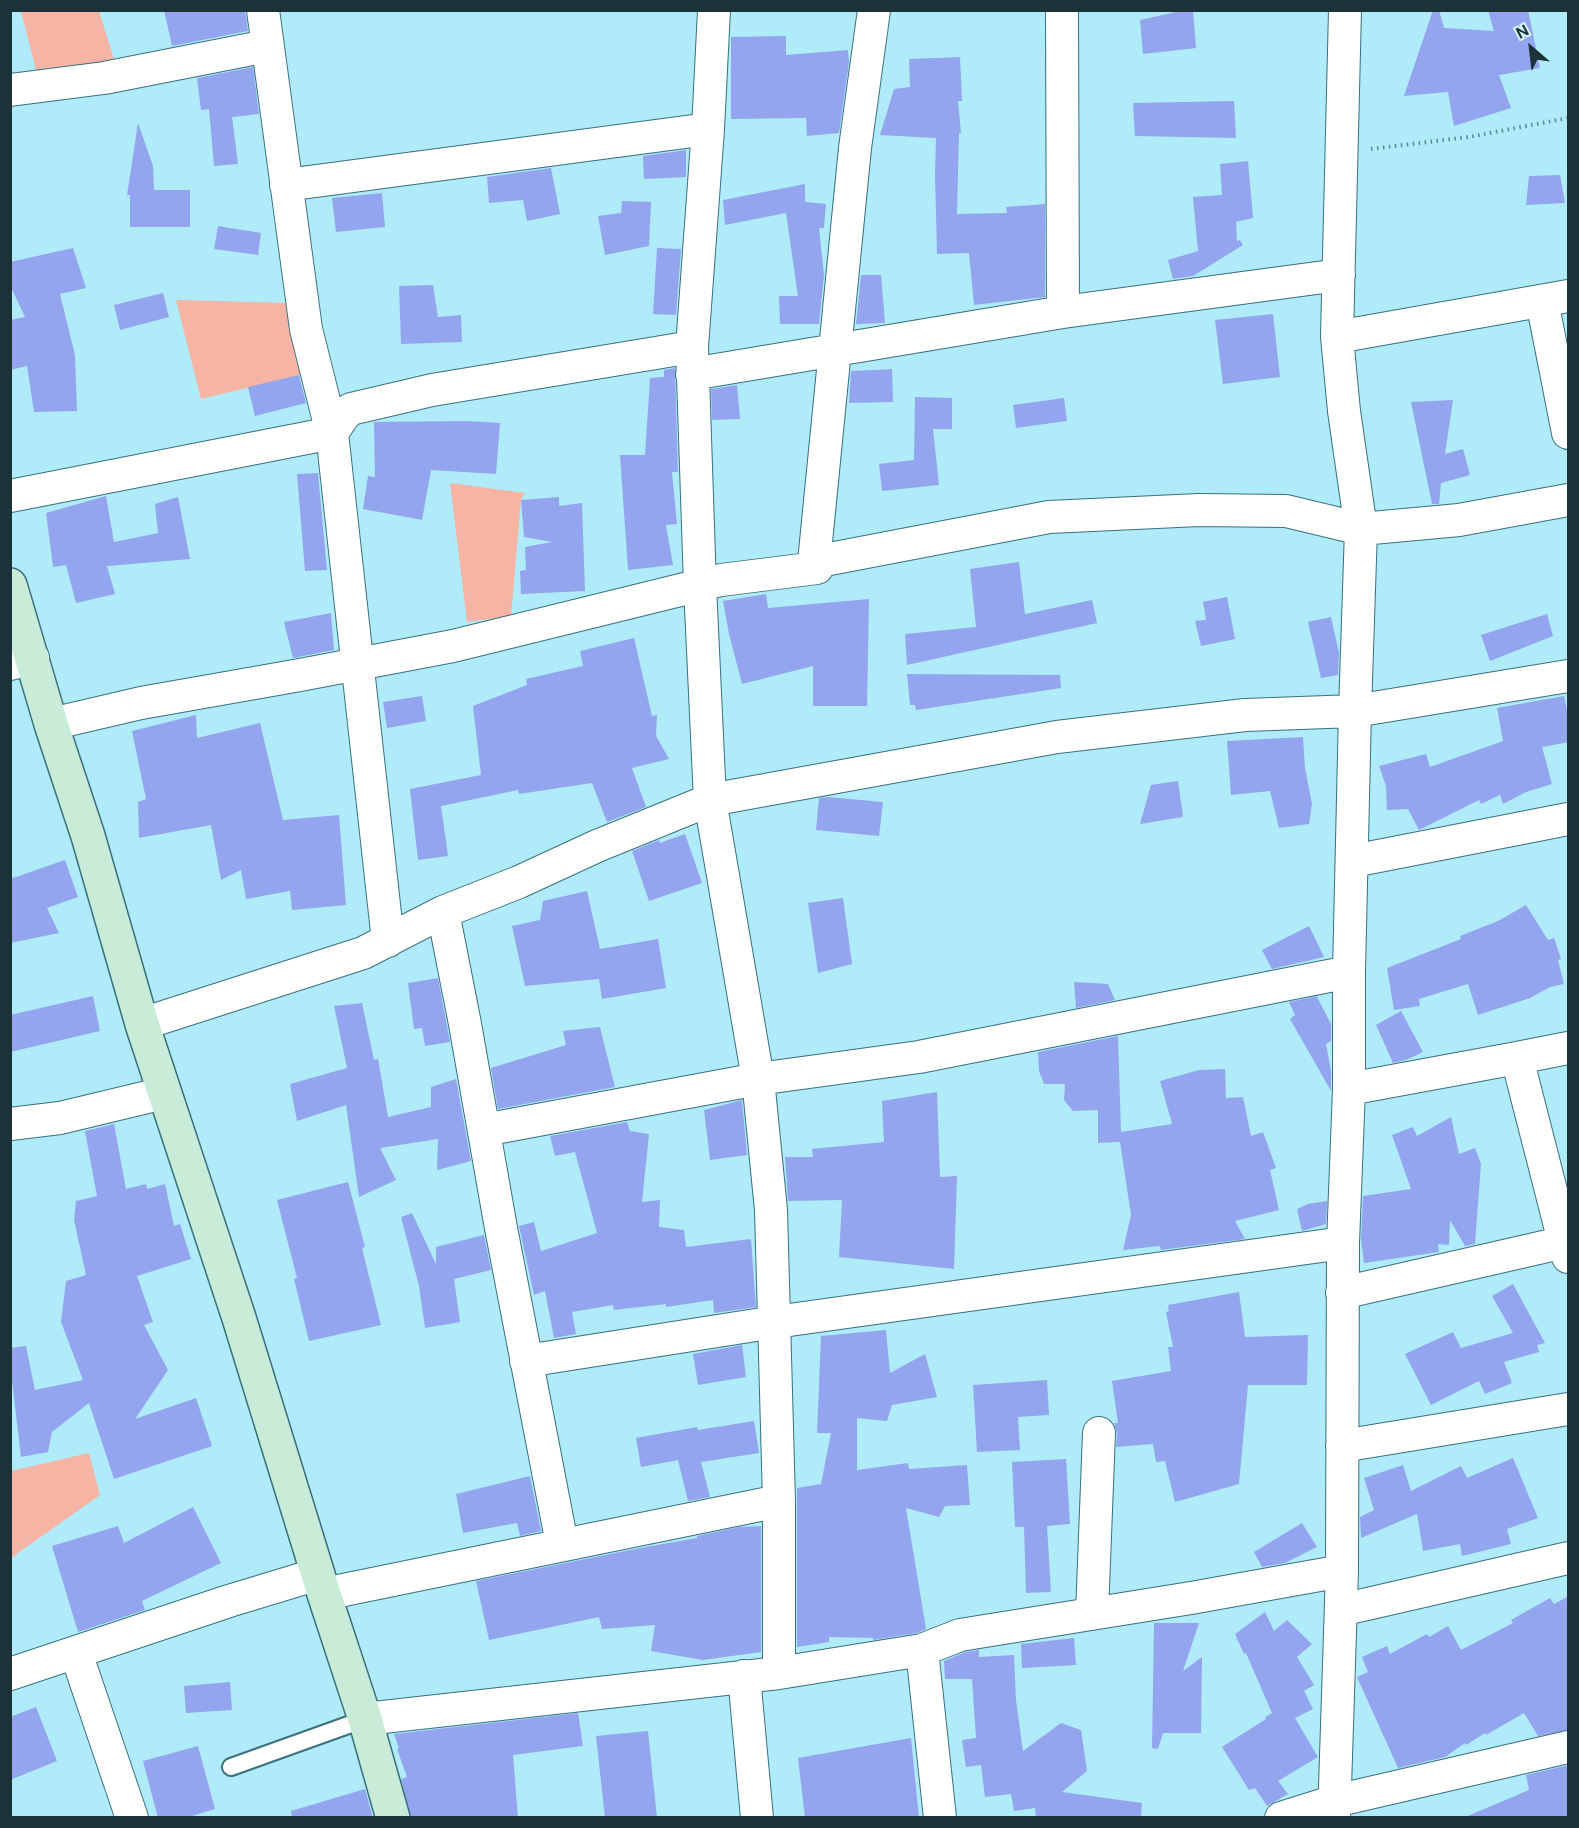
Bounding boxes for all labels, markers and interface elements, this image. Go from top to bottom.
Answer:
north arrow [1501,18,1561,78]
text: N [1512,20,1532,44]

